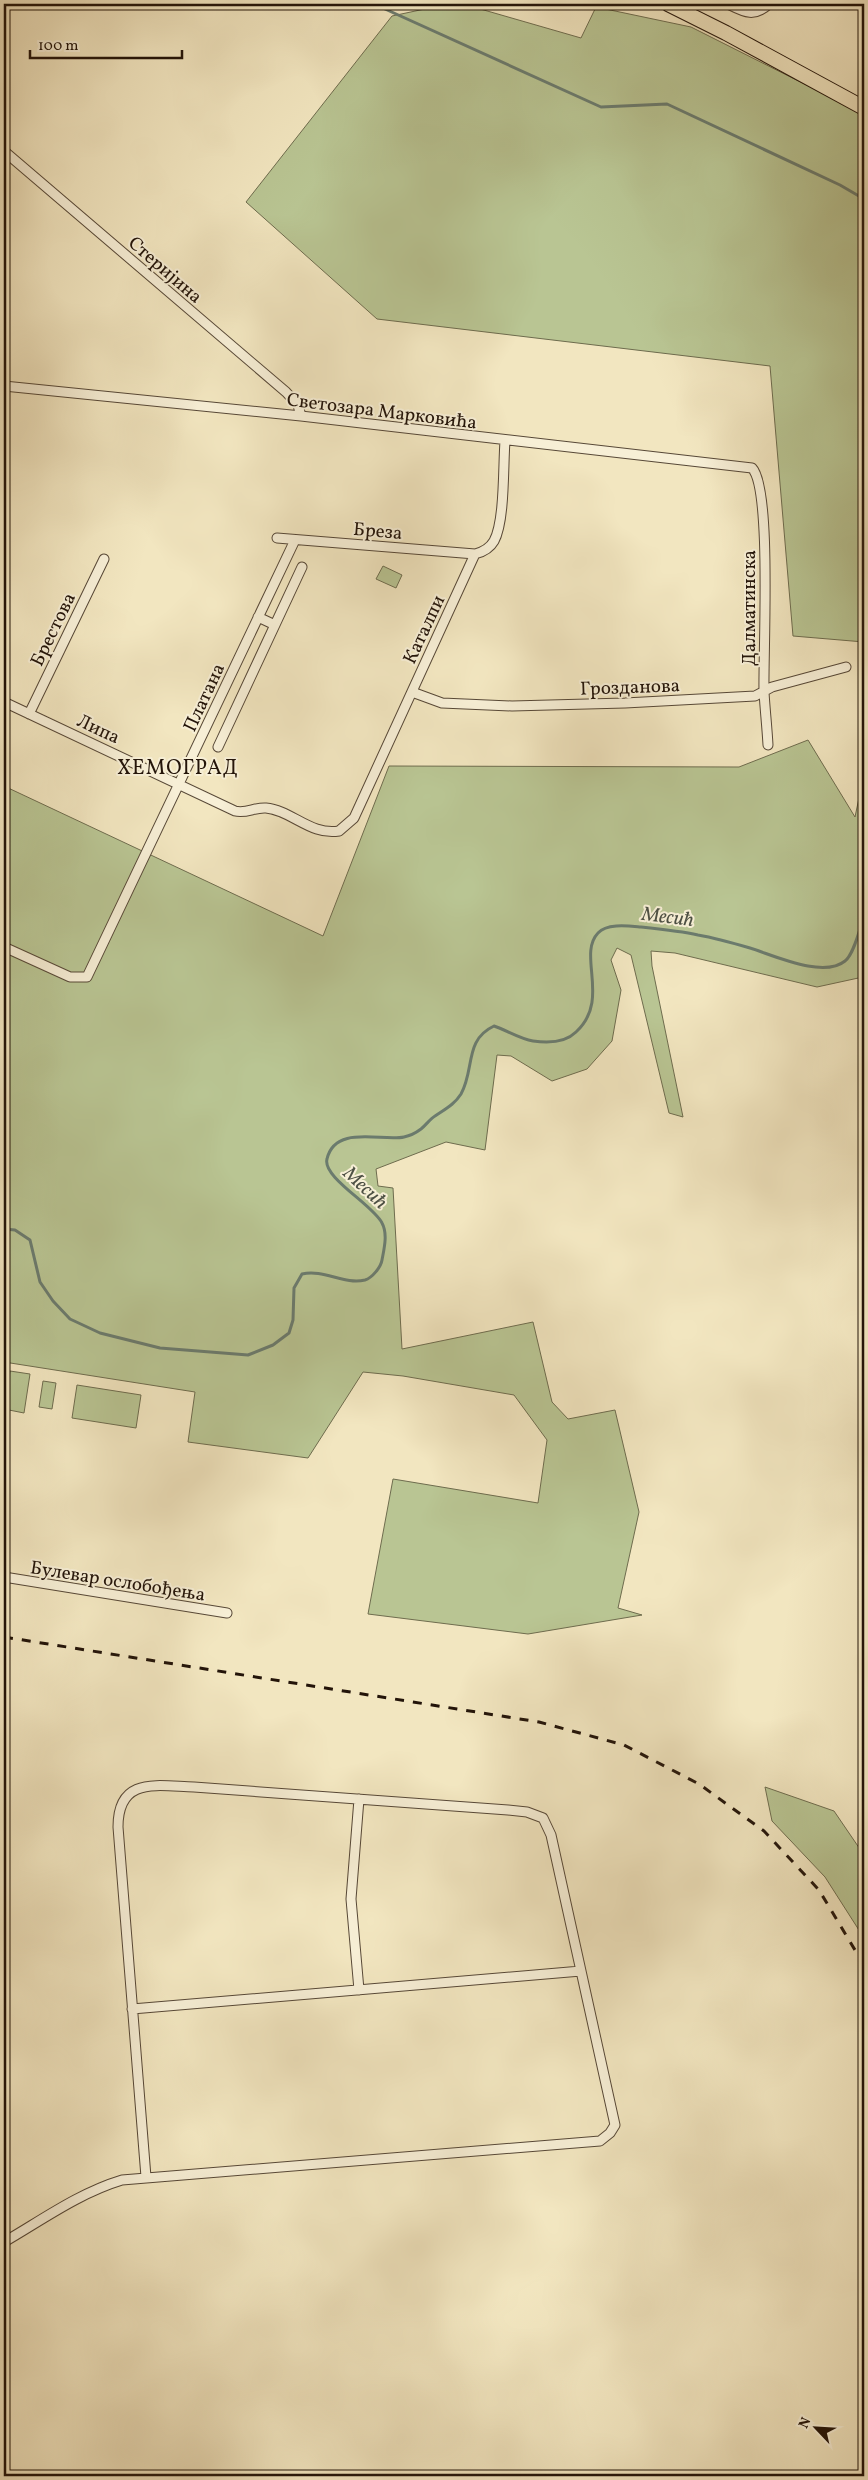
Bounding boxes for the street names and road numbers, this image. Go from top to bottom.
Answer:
street label: Стеријина [122,231,207,310]
street label: Светозара Марковића [285,387,478,437]
street label: Бреза [352,517,404,547]
street label: Далматинска [737,550,763,666]
street label: Брестова [25,589,83,671]
street label: Каталпи [398,591,452,669]
street label: Платана [178,659,232,736]
street label: Грозданова [580,673,681,703]
street label: Липа [72,709,124,751]
street label: Булевар ослобођења [28,1555,207,1609]

